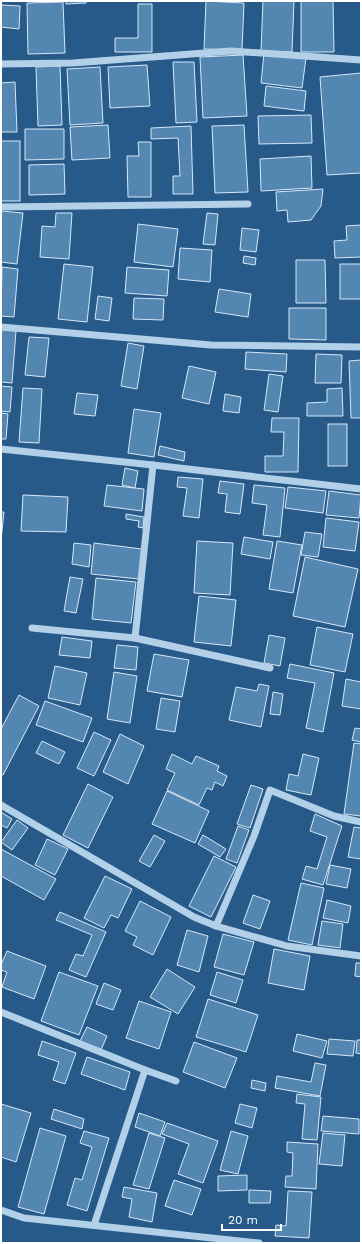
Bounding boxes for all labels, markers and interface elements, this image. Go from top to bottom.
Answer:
scale bar [222,1206,281,1232]
text: 20 m [228,1213,258,1227]

